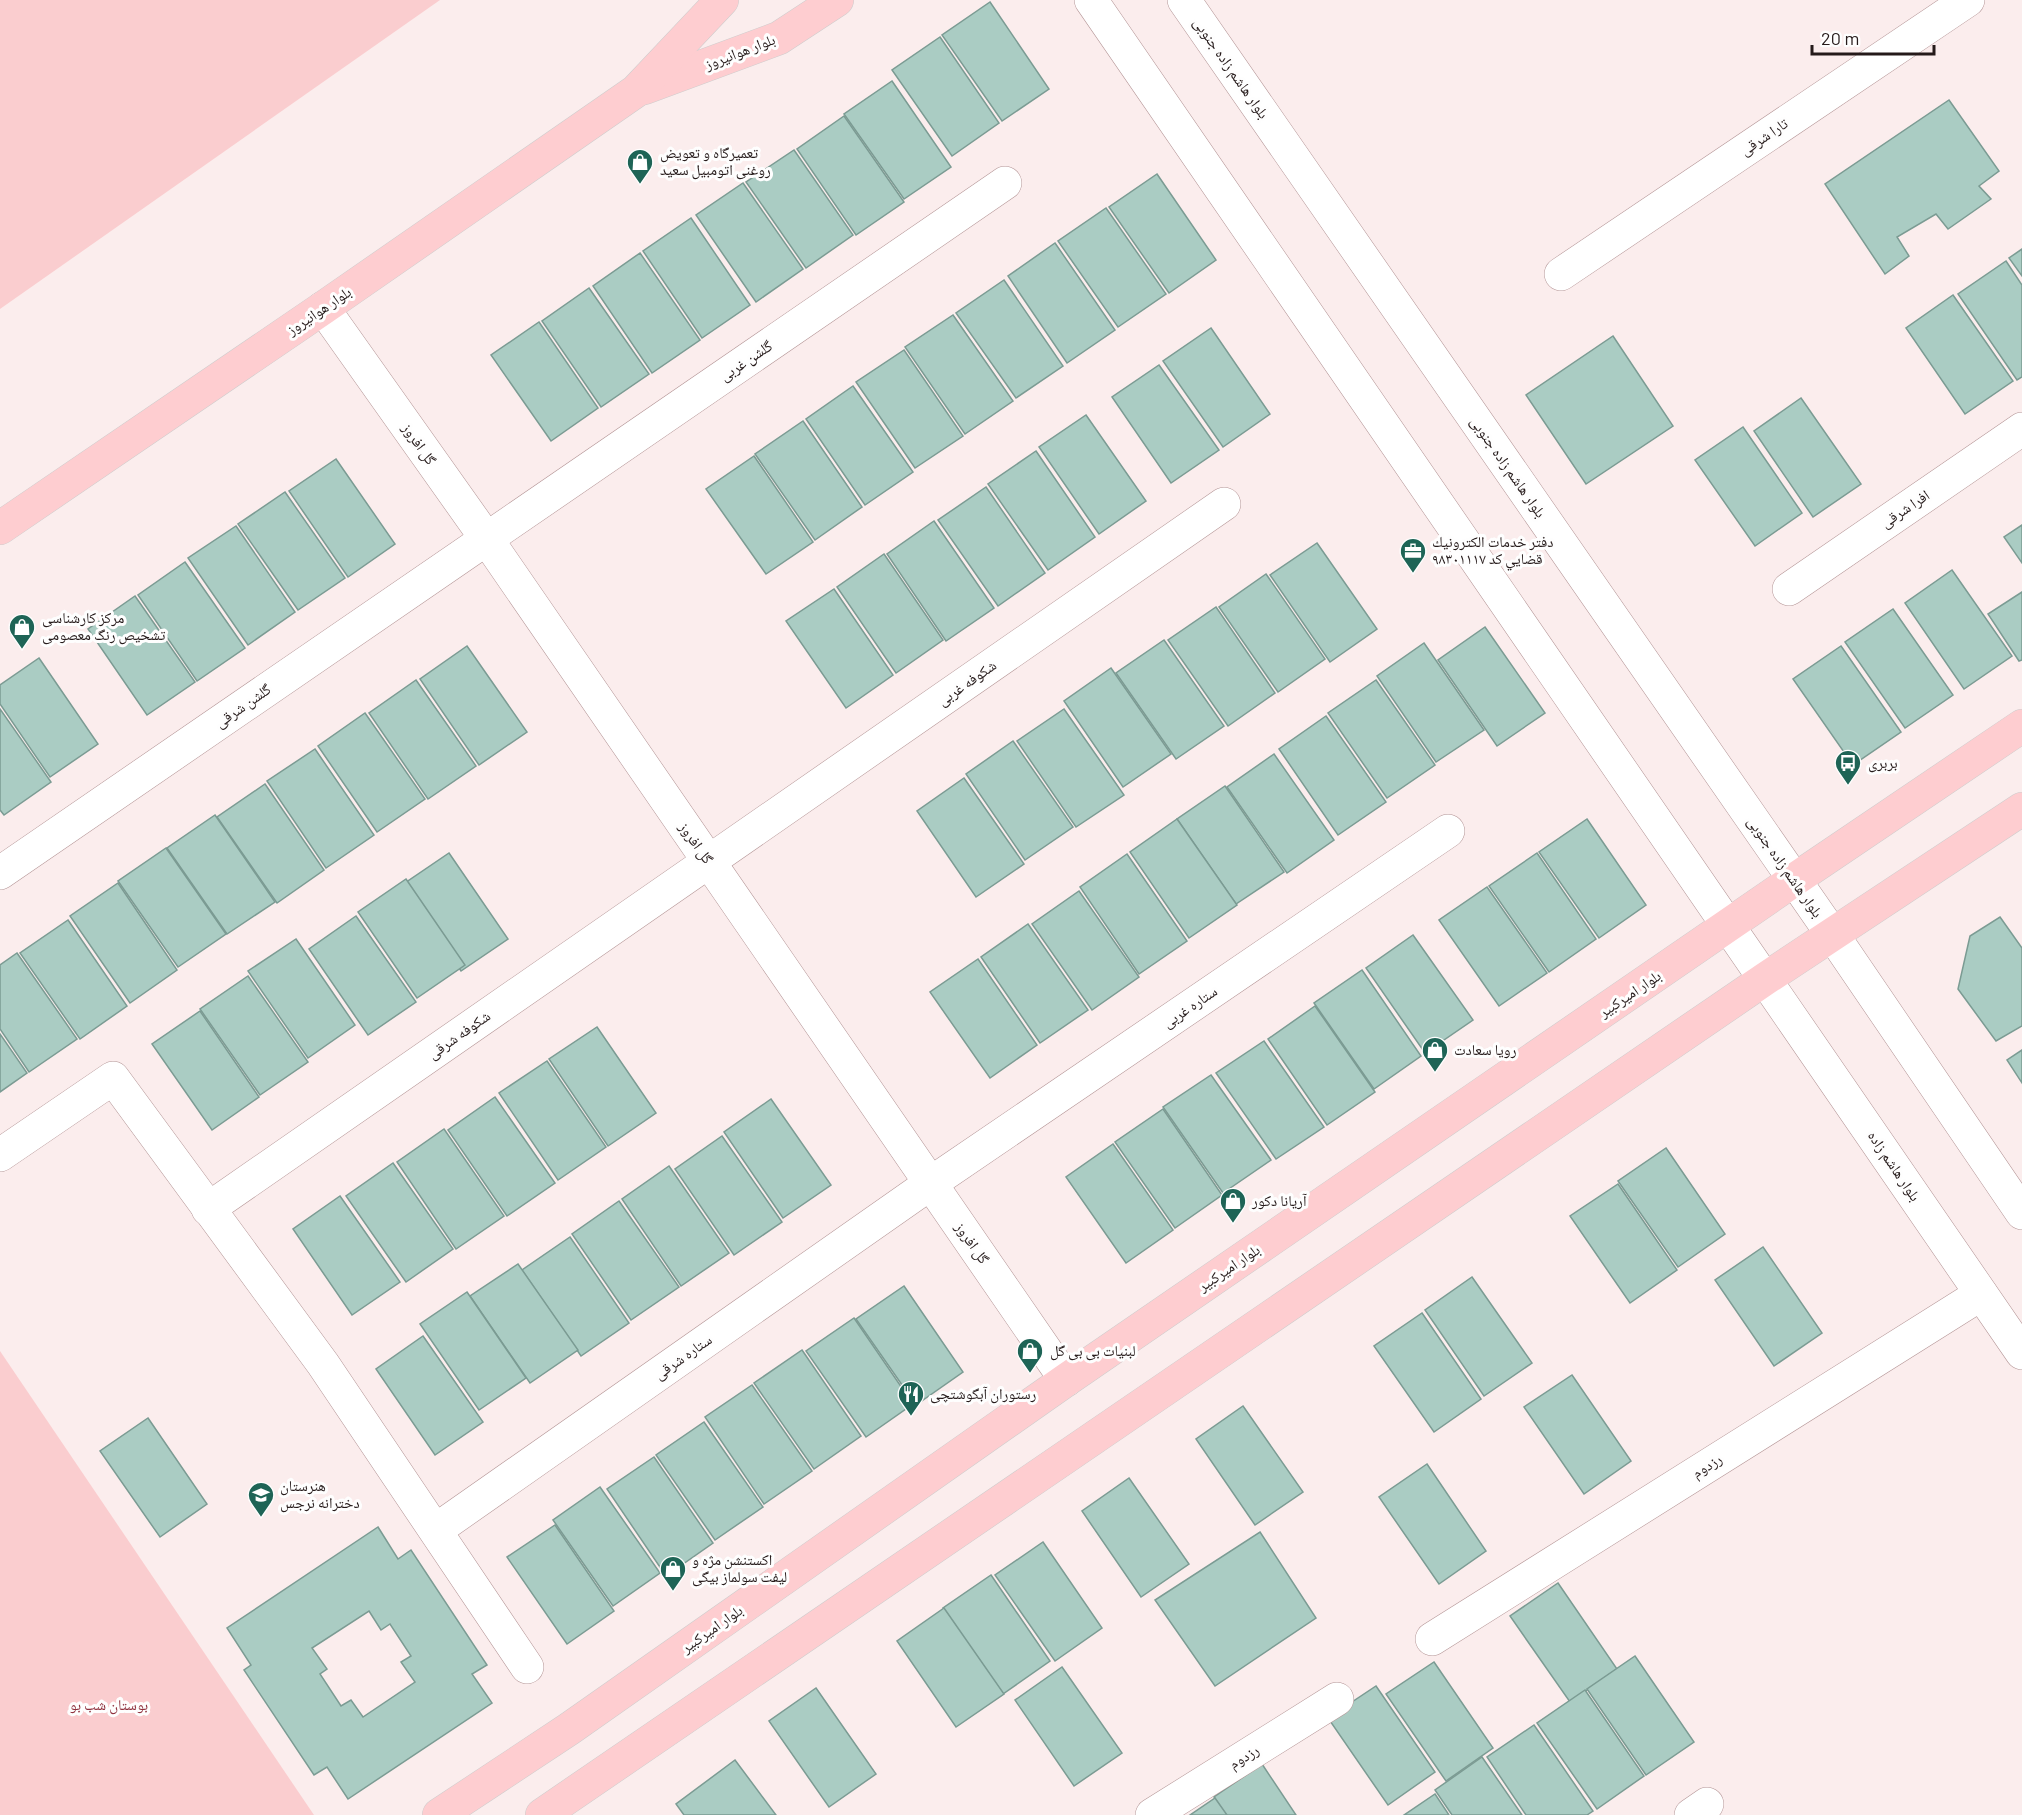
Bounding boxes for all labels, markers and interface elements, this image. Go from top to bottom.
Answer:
street label: بلوار هاشم زاده جنوبی [1189,13,1273,123]
scale bar [1812,18,1934,56]
text: 20 m [1821,27,1859,49]
street label: بلوار هوانیروز [701,29,778,74]
street label: تارا شرقی [1736,113,1792,160]
place label: تعمیرگاه و تعویض روغنی اتومبیل سعید [660,143,771,180]
shop icon: تعمیرگاه و تعویض روغنی اتومبیل سعید [625,147,655,185]
street label: بلوار هوانیروز [282,282,355,340]
street label: گلشن غربی [716,336,777,386]
street label: بلوار هاشم زاده جنوبی [1466,412,1550,522]
street label: گل افروز [397,418,441,469]
street label: افرا شرقی [1877,485,1933,533]
place label: دفتر خدمات الكترونيك قضايي كد ٩٨٣٠١١١٧ [1432,532,1554,571]
office icon: دفتر خدمات الكترونيك قضايي كد ٩٨٣٠١١١٧ [1398,536,1428,574]
place label: مرکز کارشناسی تشخیص رنگ معصومی [42,608,166,645]
shop icon: مرکز کارشناسی تشخیص رنگ معصومی [7,612,37,650]
street label: شکوفه غربی [933,655,1001,711]
street label: گلشن شرقی [211,679,275,733]
bus stop icon: بربری [1833,748,1863,786]
place label: بربری [1868,753,1898,773]
street label: بلوار هاشم زاده جنوبی [1743,812,1827,922]
street label: گل افروز [674,817,718,868]
street label: بلوار امیرکبیر [1594,966,1665,1022]
street label: ستاره غربی [1159,981,1221,1033]
street label: شکوفه شرقی [424,1006,494,1064]
shop icon: رویا سعادت [1420,1035,1450,1073]
place label: رویا سعادت [1454,1040,1517,1059]
street label: بلوار هاشم زاده [1863,1127,1925,1205]
shop icon: آریانا دکور [1218,1186,1248,1224]
place label: آریانا دکور [1251,1191,1308,1210]
street label: گل افروز [950,1217,994,1268]
street label: بلوار امیرکبیر [1193,1240,1264,1296]
street label: ستاره شرقی [650,1330,716,1384]
shop icon: لبنیات بی بی گل [1015,1336,1045,1374]
place label: لبنیات بی بی گل [1050,1341,1136,1361]
restaurant icon: رستوران آبگوشتچی [896,1379,926,1417]
place label: رستوران آبگوشتچی [930,1384,1037,1404]
street label: رزدوم [1688,1449,1726,1483]
place label: هنرستان دخترانه نرجس [280,1476,360,1513]
school or university icon: هنرستان دخترانه نرجس [246,1480,276,1518]
place label: اکستنشن مژه و لیفت سولماز بیگی [692,1550,787,1587]
shop icon: اکستنشن مژه و لیفت سولماز بیگی [658,1554,688,1592]
street label: بلوار امیرکبیر [676,1600,746,1657]
park label: بوستان شب بو [70,1695,148,1715]
street label: رزدوم [1225,1740,1263,1774]

